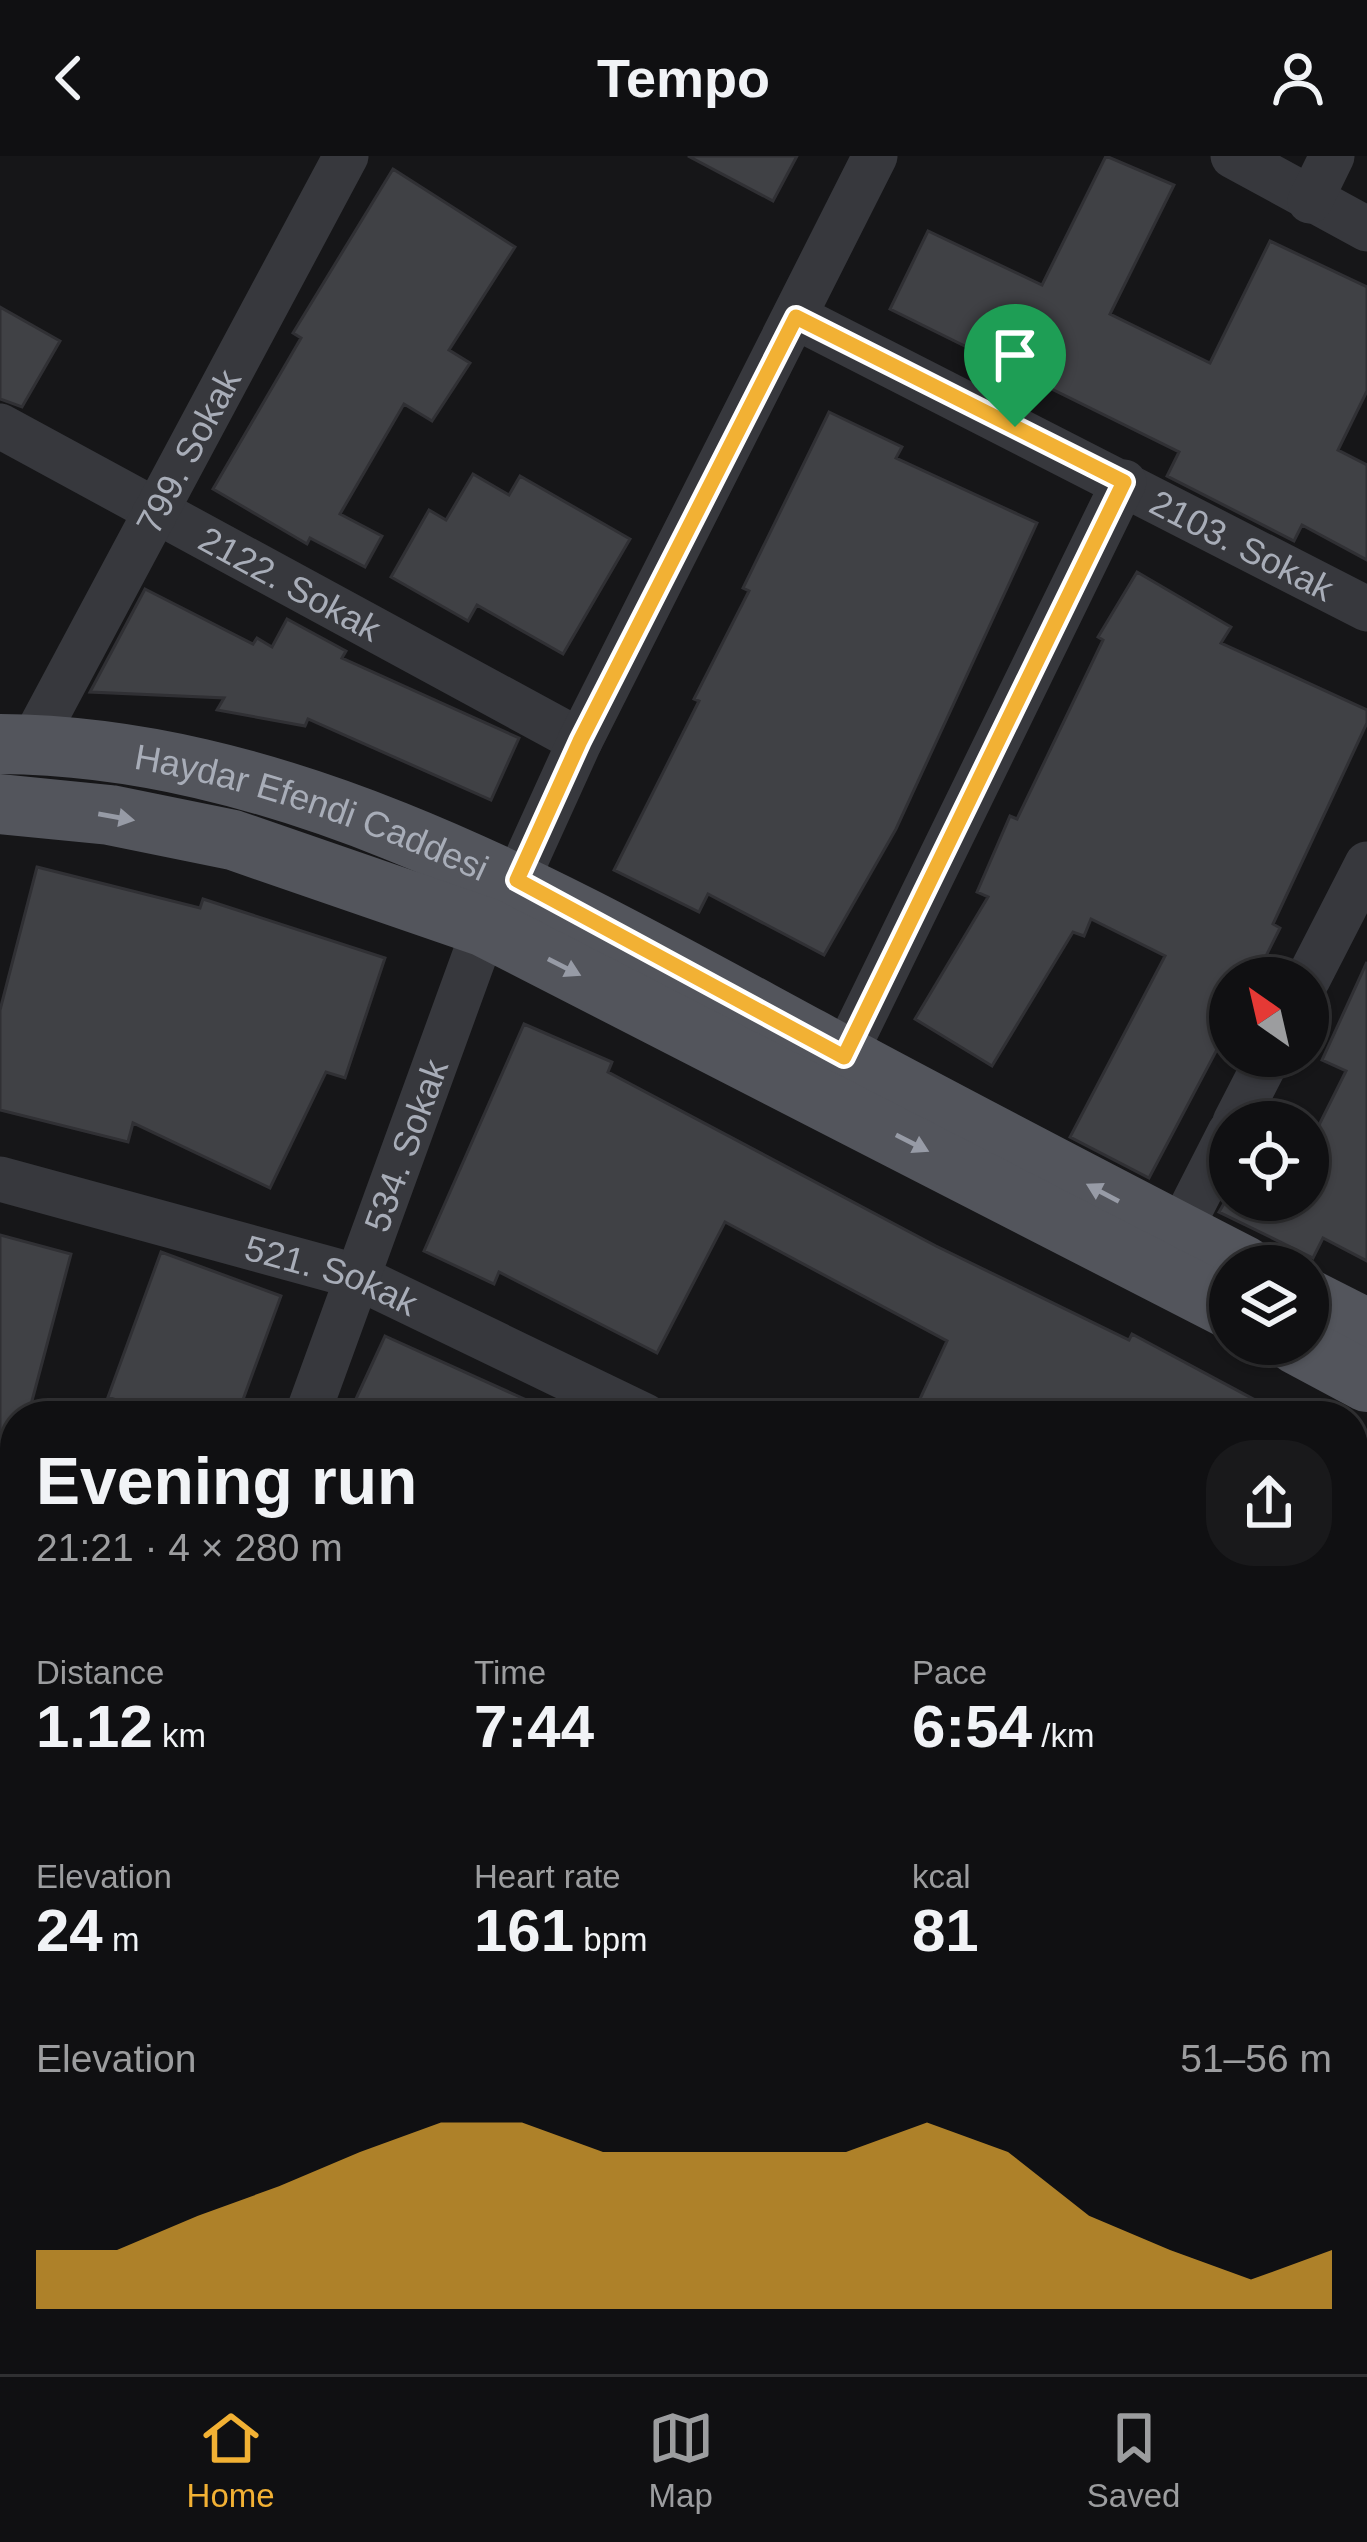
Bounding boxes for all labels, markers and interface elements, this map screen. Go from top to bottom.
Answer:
icon: back [36,45,102,111]
icon: person [1265,45,1331,111]
text: Tempo [597,48,770,108]
pin [964,304,1066,427]
icon: arrive [982,322,1048,388]
street label: 799. Sokak [128,362,250,541]
street label: 2103. Sokak [1143,482,1341,610]
street label: 2122. Sokak [192,518,388,650]
street label: Haydar Efendi Caddesi [132,736,495,889]
one-way arrow [98,808,136,826]
one-way arrow [547,956,581,976]
north arrow [1209,957,1329,1077]
map controls [1209,957,1329,1365]
street label: 534. Sokak [356,1053,456,1237]
button: locate [1209,1101,1329,1221]
one-way arrow [895,1132,929,1152]
one-way arrow [1086,1183,1121,1203]
street label: 521. Sokak [240,1227,425,1325]
button: layers [1209,1245,1329,1365]
button: share [1206,1440,1332,1566]
text: Evening run [36,1444,417,1518]
text: 21:21 · 4 × 280 m [36,1526,343,1569]
text: Distance [36,1654,164,1691]
text: Time [474,1654,546,1691]
text: Pace [912,1654,987,1691]
text: 1.12 [36,1693,153,1760]
text: 7:44 [474,1693,594,1760]
text: 6:54 [912,1693,1032,1760]
text: km [153,1717,206,1754]
text: /km [1032,1717,1094,1754]
text: Elevation [36,1858,172,1895]
text: Heart rate [474,1858,621,1895]
text: kcal [912,1858,971,1895]
text: 24 [36,1897,103,1964]
text: 161 [474,1897,574,1964]
text: 81 [912,1897,979,1964]
text: m [103,1921,139,1958]
text: bpm [574,1921,647,1958]
text: Elevation [36,2037,196,2080]
text: 51–56 m [1180,2037,1332,2080]
tab: Home [187,2405,275,2515]
tab: Map [648,2405,714,2515]
tab: Saved [1087,2405,1180,2515]

